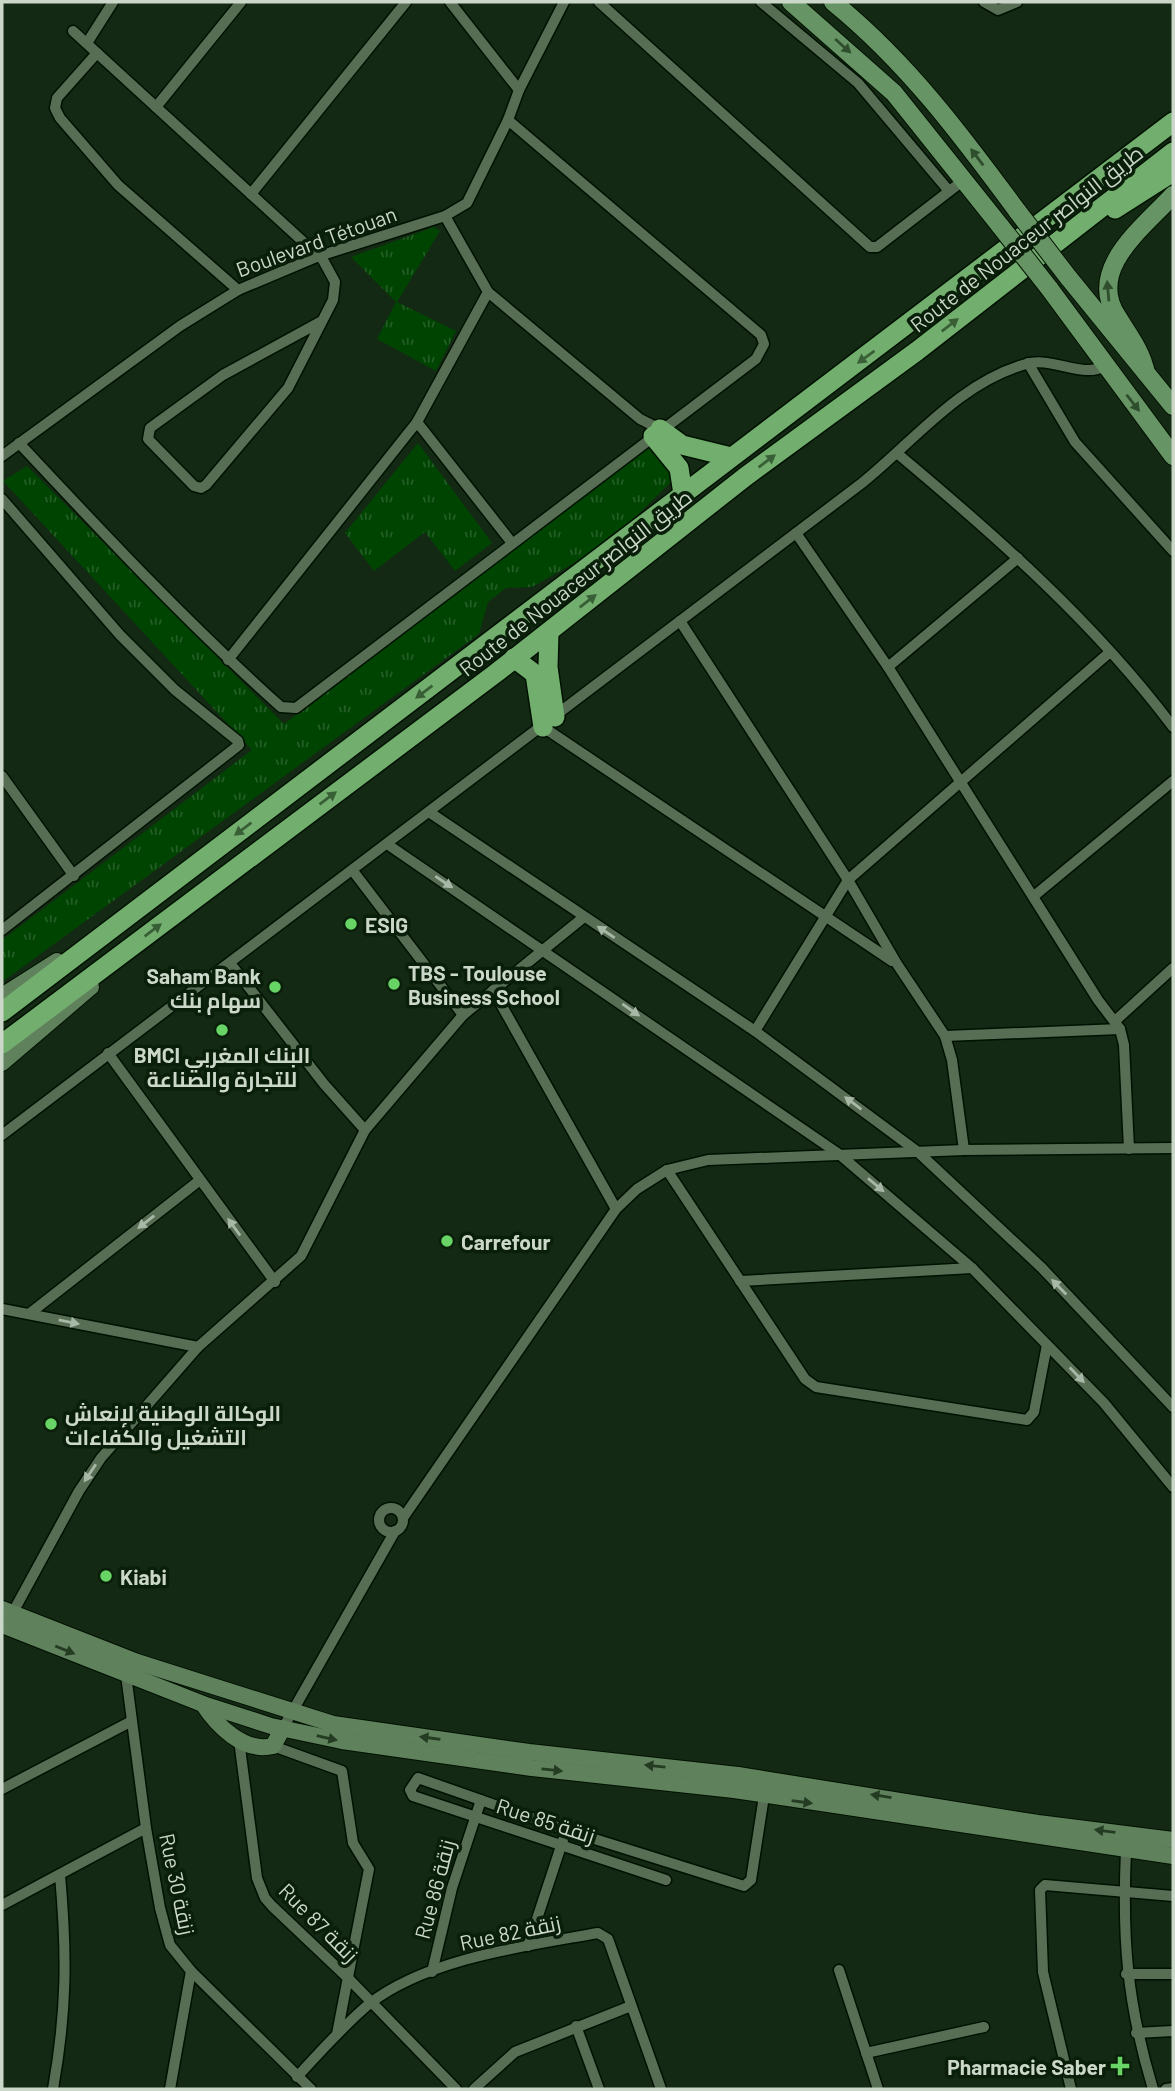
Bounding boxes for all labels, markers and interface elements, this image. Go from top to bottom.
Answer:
one-way arrow [834,38,852,54]
street label: Route de Nouaceur طريق النواصر [905,139,1148,338]
one-way arrow [970,148,984,166]
street label: Boulevard Tétouan [232,200,400,282]
one-way arrow [1103,280,1114,302]
one-way arrow [940,318,958,333]
one-way arrow [857,350,875,364]
one-way arrow [1125,393,1140,411]
one-way arrow [758,454,776,468]
street label: Route de Nouaceur طريق النواصر [454,483,697,682]
one-way arrow [579,595,597,609]
one-way arrow [415,684,433,698]
one-way arrow [319,792,337,806]
one-way arrow [234,821,252,835]
one-way arrow [435,875,453,889]
place label: ESIG [365,912,408,937]
marker: ESIG [343,916,359,932]
one-way arrow [144,923,162,937]
one-way arrow [596,925,615,938]
place label: TBS - Toulouse Business School [408,960,560,1009]
place label: Saham Bank سهام بنك [147,963,261,1015]
marker: TBS - Toulouse Business School [386,976,402,992]
marker: Saham Bank سهام بنك [267,979,283,995]
one-way arrow [622,1003,640,1017]
marker: BMCI البنك المغربي للتجارة والصناعة [214,1022,230,1038]
place label: BMCI البنك المغربي للتجارة والصناعة [134,1042,310,1093]
one-way arrow [844,1096,862,1111]
one-way arrow [868,1177,885,1192]
one-way arrow [138,1215,156,1230]
one-way arrow [227,1218,241,1236]
place label: Carrefour [461,1229,550,1254]
marker: Carrefour [439,1233,455,1249]
one-way arrow [1051,1278,1068,1295]
one-way arrow [58,1317,80,1328]
one-way arrow [1068,1366,1084,1383]
place label: الوكالة الوطنية لإنعاش التشغيل والكفاءات [65,1400,281,1451]
marker: الوكالة الوطنية لإنعاش التشغيل والكفاءات [43,1416,59,1432]
one-way arrow [84,1464,97,1483]
place label: Kiabi [120,1564,167,1589]
marker: Kiabi [98,1568,114,1584]
one-way arrow [55,1645,76,1656]
one-way arrow [419,1732,441,1743]
one-way arrow [316,1733,338,1744]
one-way arrow [644,1761,666,1772]
one-way arrow [541,1765,563,1776]
one-way arrow [870,1790,892,1801]
street label: Rue 85 زنقة [493,1792,598,1849]
one-way arrow [791,1797,813,1808]
one-way arrow [1094,1826,1116,1837]
street label: Rue 30 زنقة [154,1831,201,1937]
street label: Rue 86 زنقة [409,1836,460,1942]
street label: Rue 87 زنقة [274,1877,364,1967]
street label: Rue 82 زنقة [457,1909,563,1956]
place label: Pharmacie Saber [947,2054,1106,2079]
marker: Pharmacie Saber [1112,2058,1128,2074]

